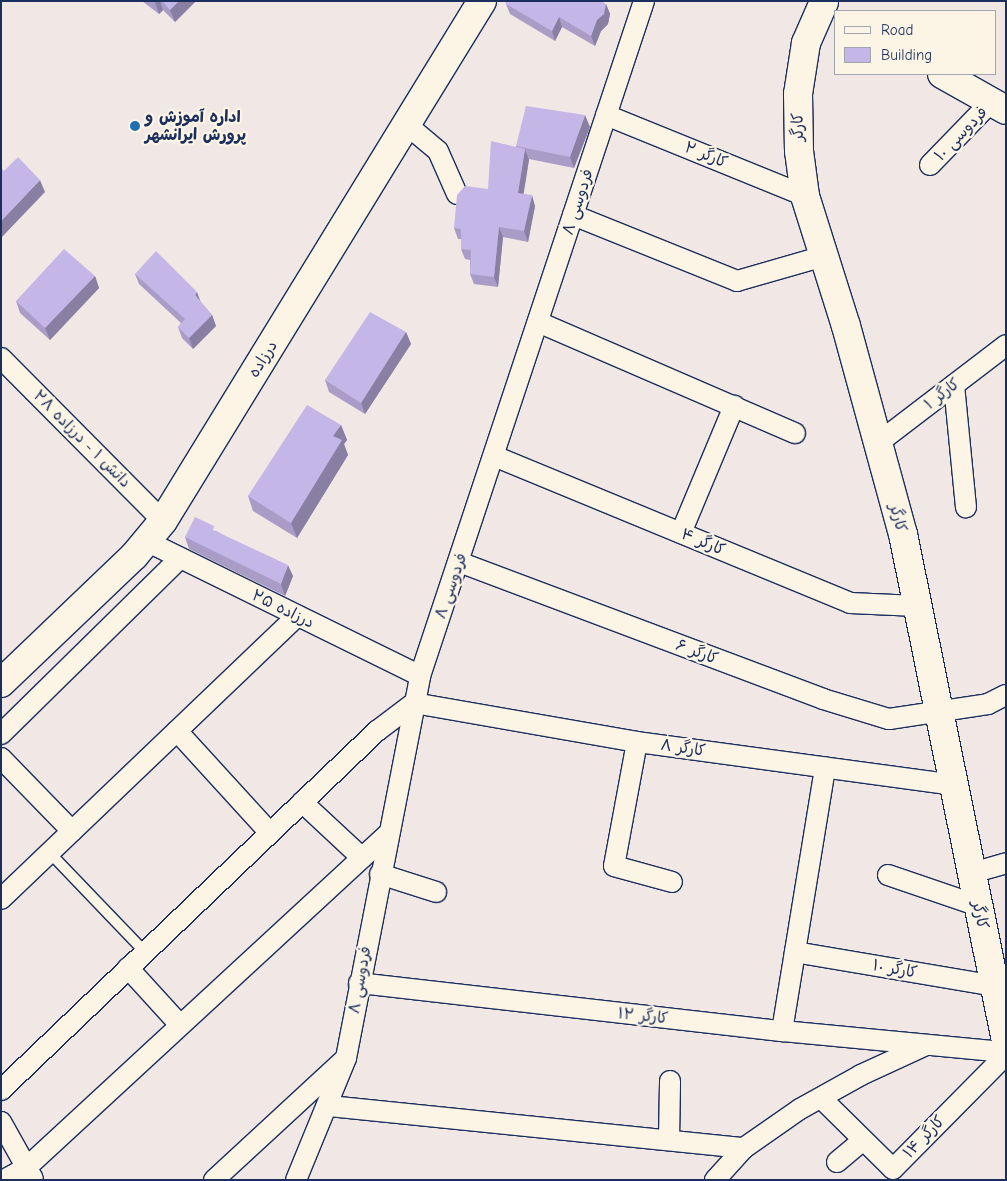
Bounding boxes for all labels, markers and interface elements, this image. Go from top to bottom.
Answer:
legend [834,10,997,75]
text: Road [881,21,913,39]
text: Building [881,46,932,64]
street label: فردوسی ۱۰ [930,103,992,165]
place label: اداره آموزش و پرورش ایرانشهر [145,107,246,145]
street label: کارگر [788,113,808,141]
marker: اداره آموزش و پرورش ایرانشهر [129,120,141,132]
street label: کارگر ۲ [682,138,730,172]
street label: فردوسی ۸ [558,167,598,237]
street label: درزاده [244,337,282,381]
street label: کارگر ۱ [920,374,964,414]
street label: دانش ۱ - درزاده ۲۸ [29,386,135,492]
street label: کارگر [885,502,911,534]
street label: کارگر ۴ [678,524,728,560]
street label: فردوسی ۸ [431,551,471,621]
street label: درزاده ۲۵ [249,586,317,632]
street label: کارگر ۶ [673,635,721,669]
street label: کارگر ۸ [659,735,707,761]
street label: کارگر [968,899,992,931]
street label: فردوسی ۸ [345,945,375,1015]
street label: کارگر ۱۰ [871,956,919,982]
street label: کارگر ۱۲ [617,1004,669,1028]
street label: کارگر ۱۴ [899,1112,949,1162]

